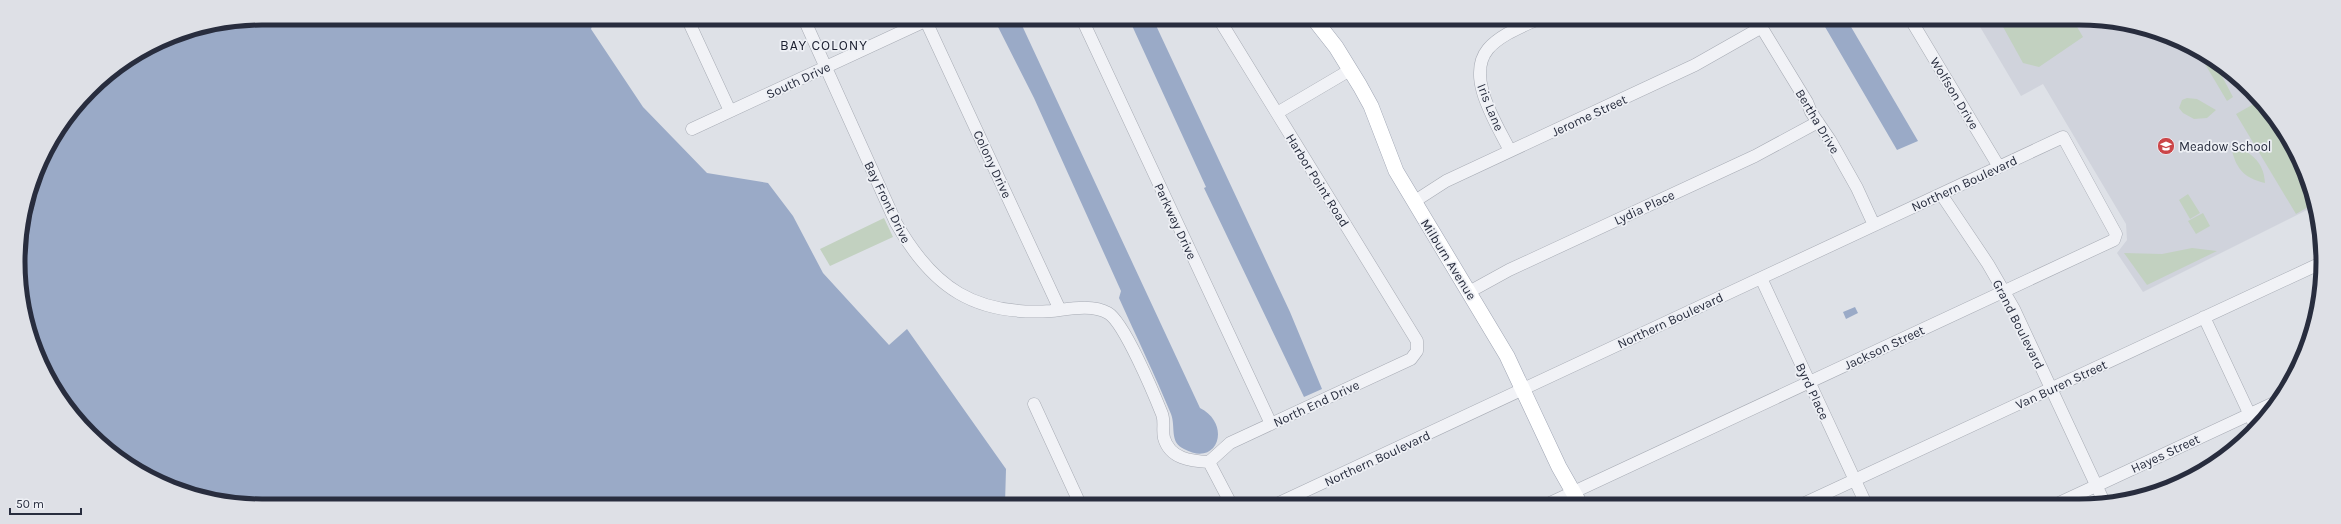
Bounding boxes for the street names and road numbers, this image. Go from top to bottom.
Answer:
street label: Wolfson Drive [1927,55,1982,132]
street label: South Drive [764,59,833,102]
street label: Iris Lane [1474,81,1507,133]
street label: Bertha Drive [1792,86,1843,157]
street label: Jerome Street [1549,91,1629,139]
street label: Colony Drive [970,128,1015,201]
street label: Harbor Point Road [1283,131,1352,230]
street label: Northern Boulevard [1909,152,2020,215]
street label: Bay Front Drive [861,159,914,246]
street label: Parkway Drive [1151,181,1200,262]
street label: Lydia Place [1612,187,1677,228]
street label: Milburn Avenue [1418,216,1480,303]
street label: Grand Boulevard [1990,277,2048,371]
street label: Northern Boulevard [1615,289,1726,352]
street label: Jackson Street [1842,322,1927,373]
street label: Van Buren Street [2013,357,2109,412]
street label: Byrd Place [1793,360,1832,422]
street label: North End Drive [1271,377,1362,430]
street label: Northern Boulevard [1322,427,1433,490]
street label: Hayes Street [2128,431,2202,476]

